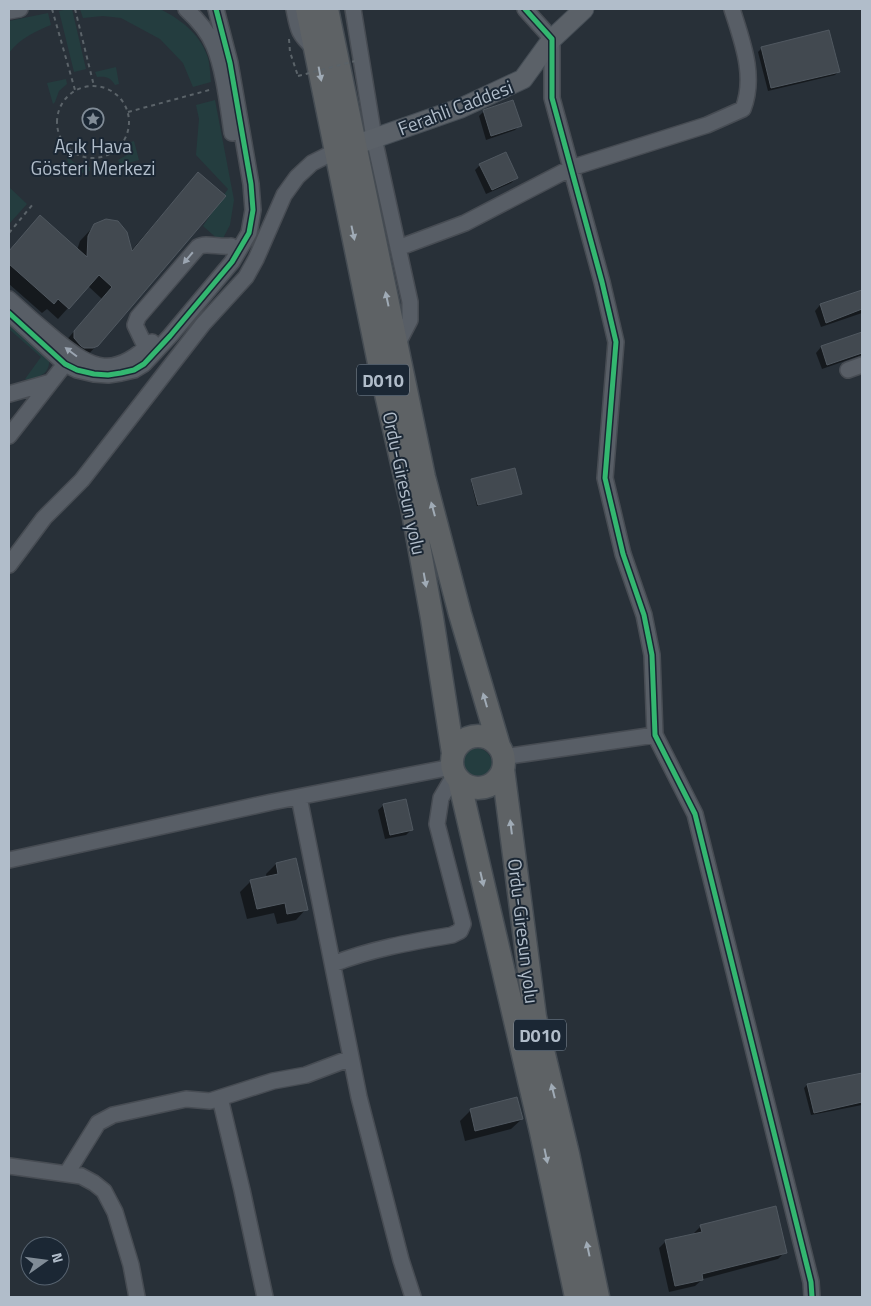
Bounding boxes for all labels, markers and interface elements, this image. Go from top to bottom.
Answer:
one-way arrow [316,66,324,81]
street label: Ferahli Caddesi [393,72,517,142]
place icon: Açık Hava Gösteri Merkezi [81,107,105,131]
place label: Açık Hava Gösteri Merkezi [30,131,156,182]
one-way arrow [349,225,357,241]
one-way arrow [183,251,194,264]
one-way arrow [383,292,391,307]
one-way arrow [64,347,78,357]
road number: D010 [357,364,409,396]
street label: Ordu-Giresun yolu [376,409,434,557]
one-way arrow [428,502,436,517]
one-way arrow [422,573,430,589]
one-way arrow [480,692,488,707]
one-way arrow [507,819,515,835]
street label: Ordu-Giresun yolu [501,857,547,1005]
one-way arrow [478,871,486,886]
road number: D010 [514,1020,566,1050]
one-way arrow [549,1083,557,1098]
one-way arrow [542,1149,550,1164]
north arrow [20,1236,70,1286]
one-way arrow [584,1242,592,1257]
text: N [47,1250,69,1265]

